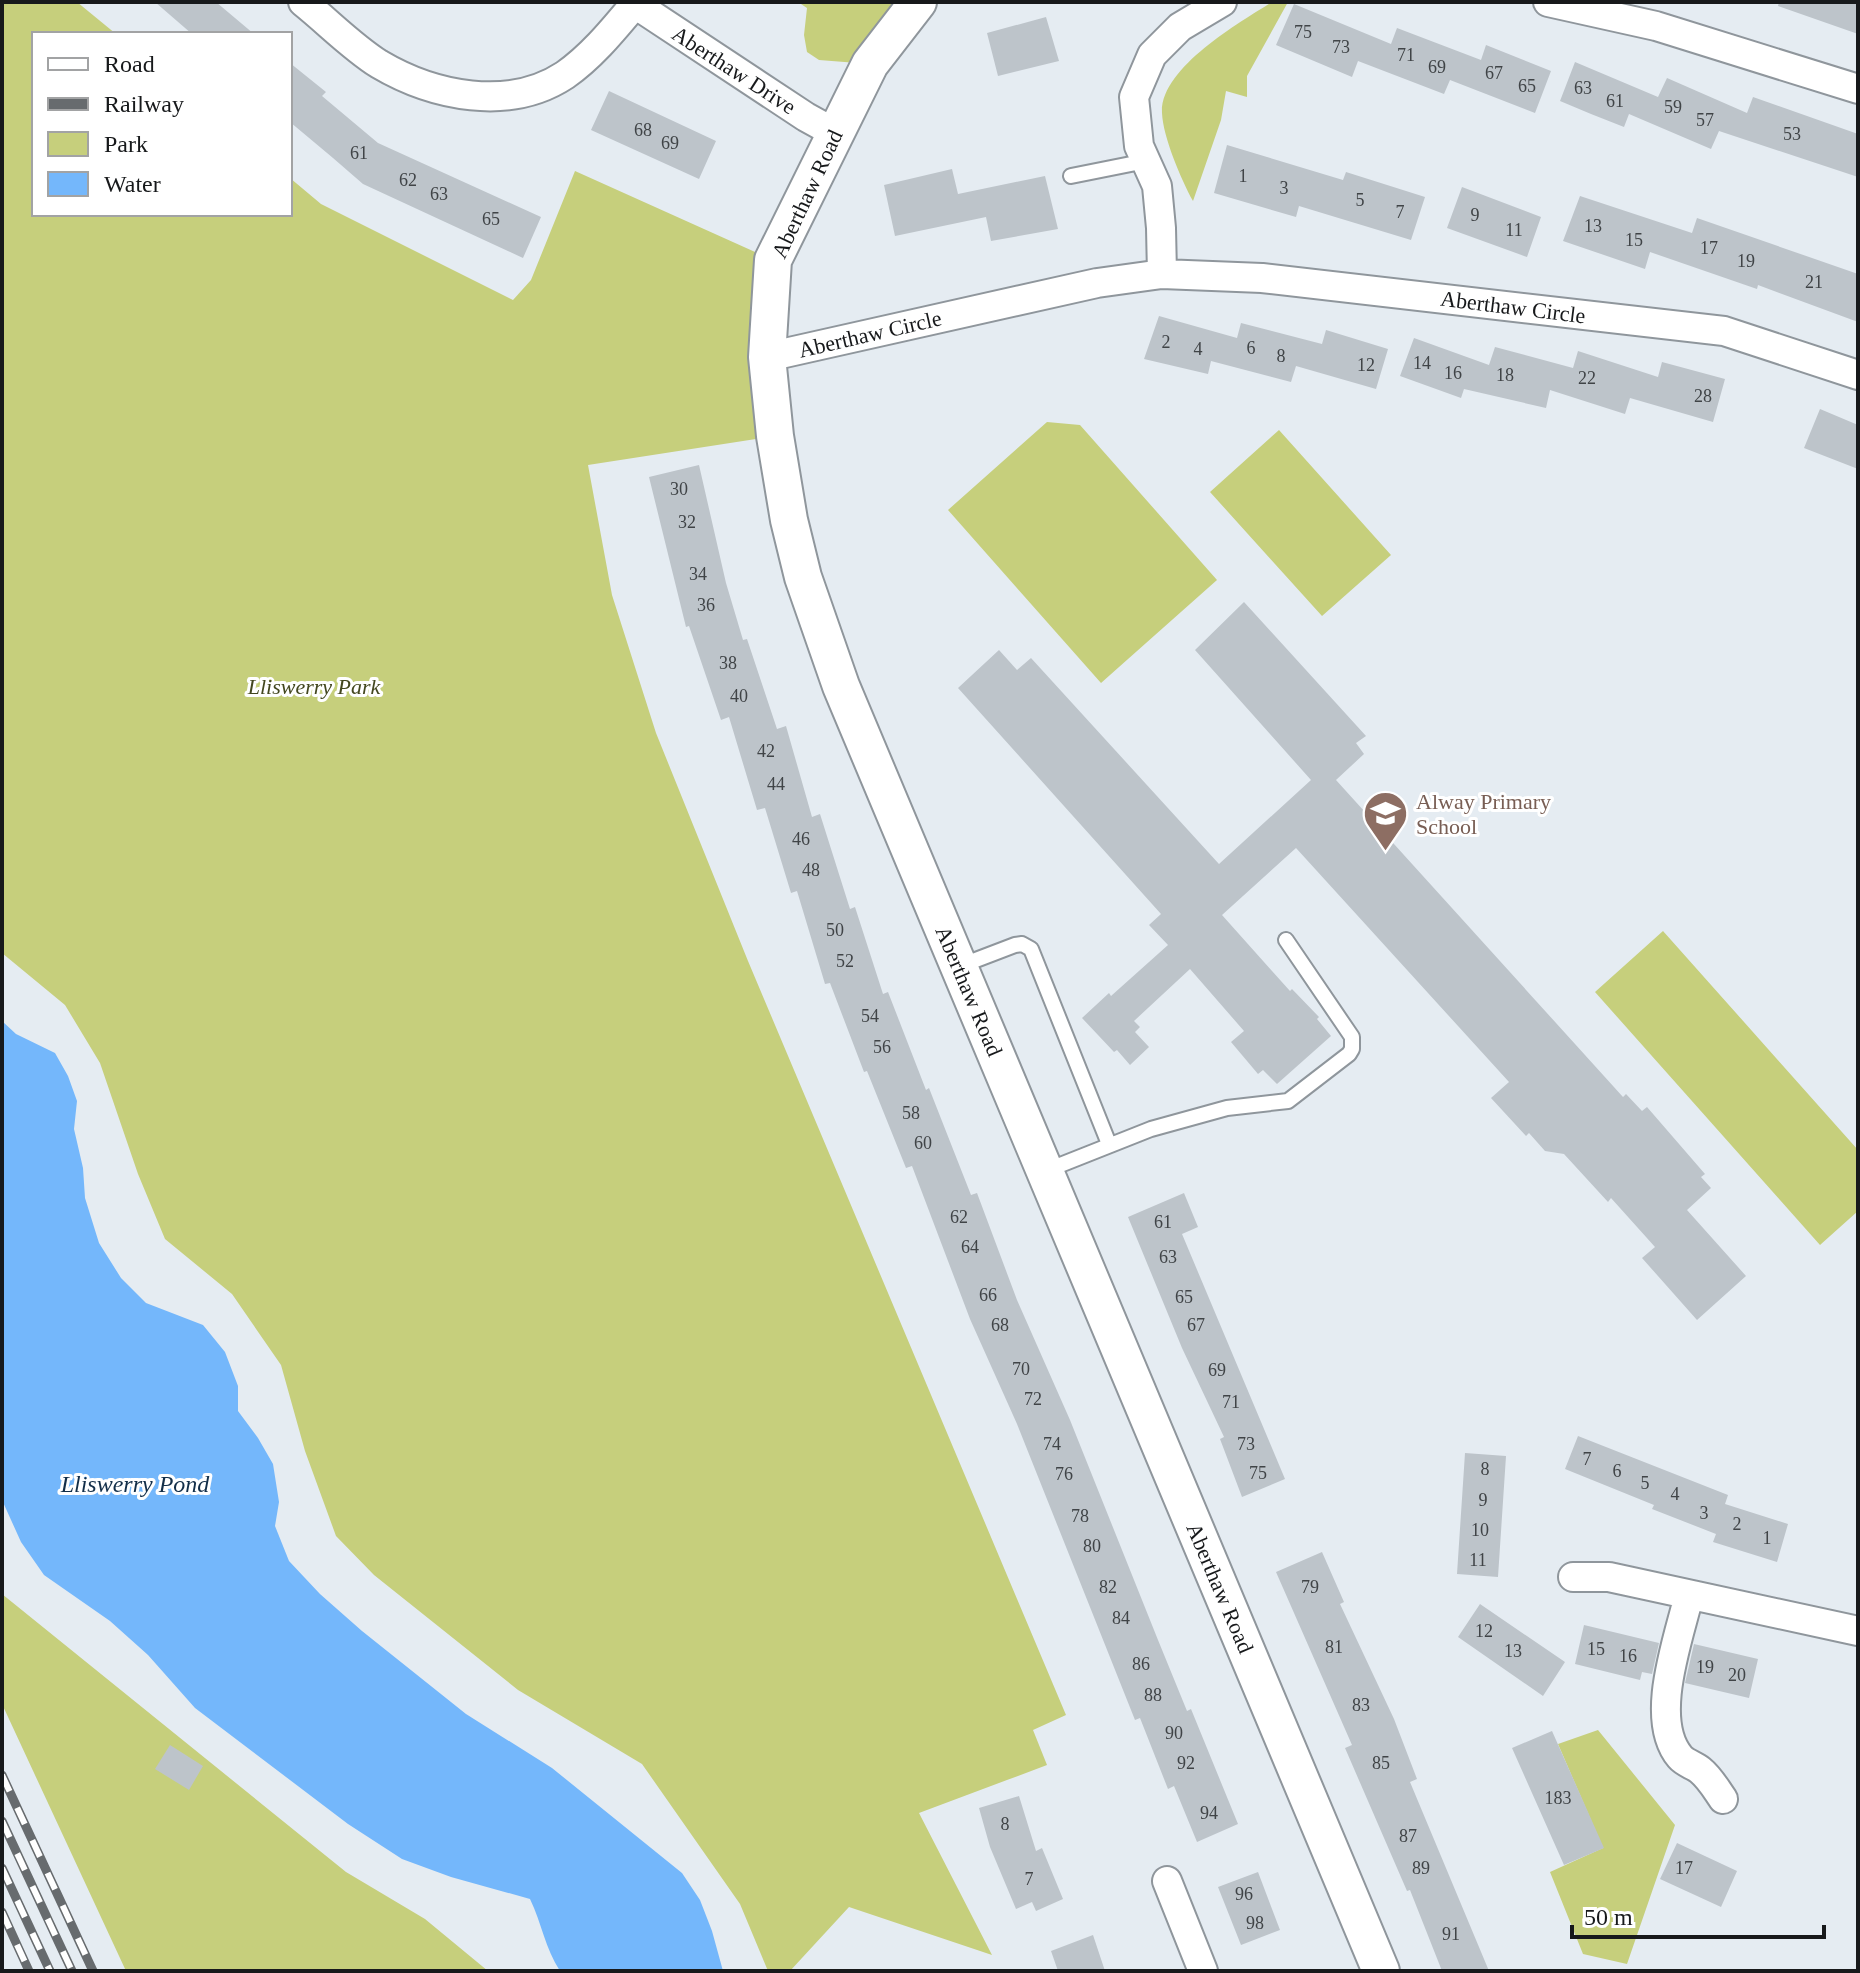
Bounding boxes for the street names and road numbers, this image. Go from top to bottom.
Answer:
street label: Aberthaw Drive [668,21,800,119]
street label: Aberthaw Road [766,126,848,262]
street label: Aberthaw Circle [1439,286,1587,328]
street label: Aberthaw Circle [796,305,944,363]
street label: Aberthaw Road [930,922,1008,1060]
street label: Aberthaw Road [1181,1519,1259,1657]

